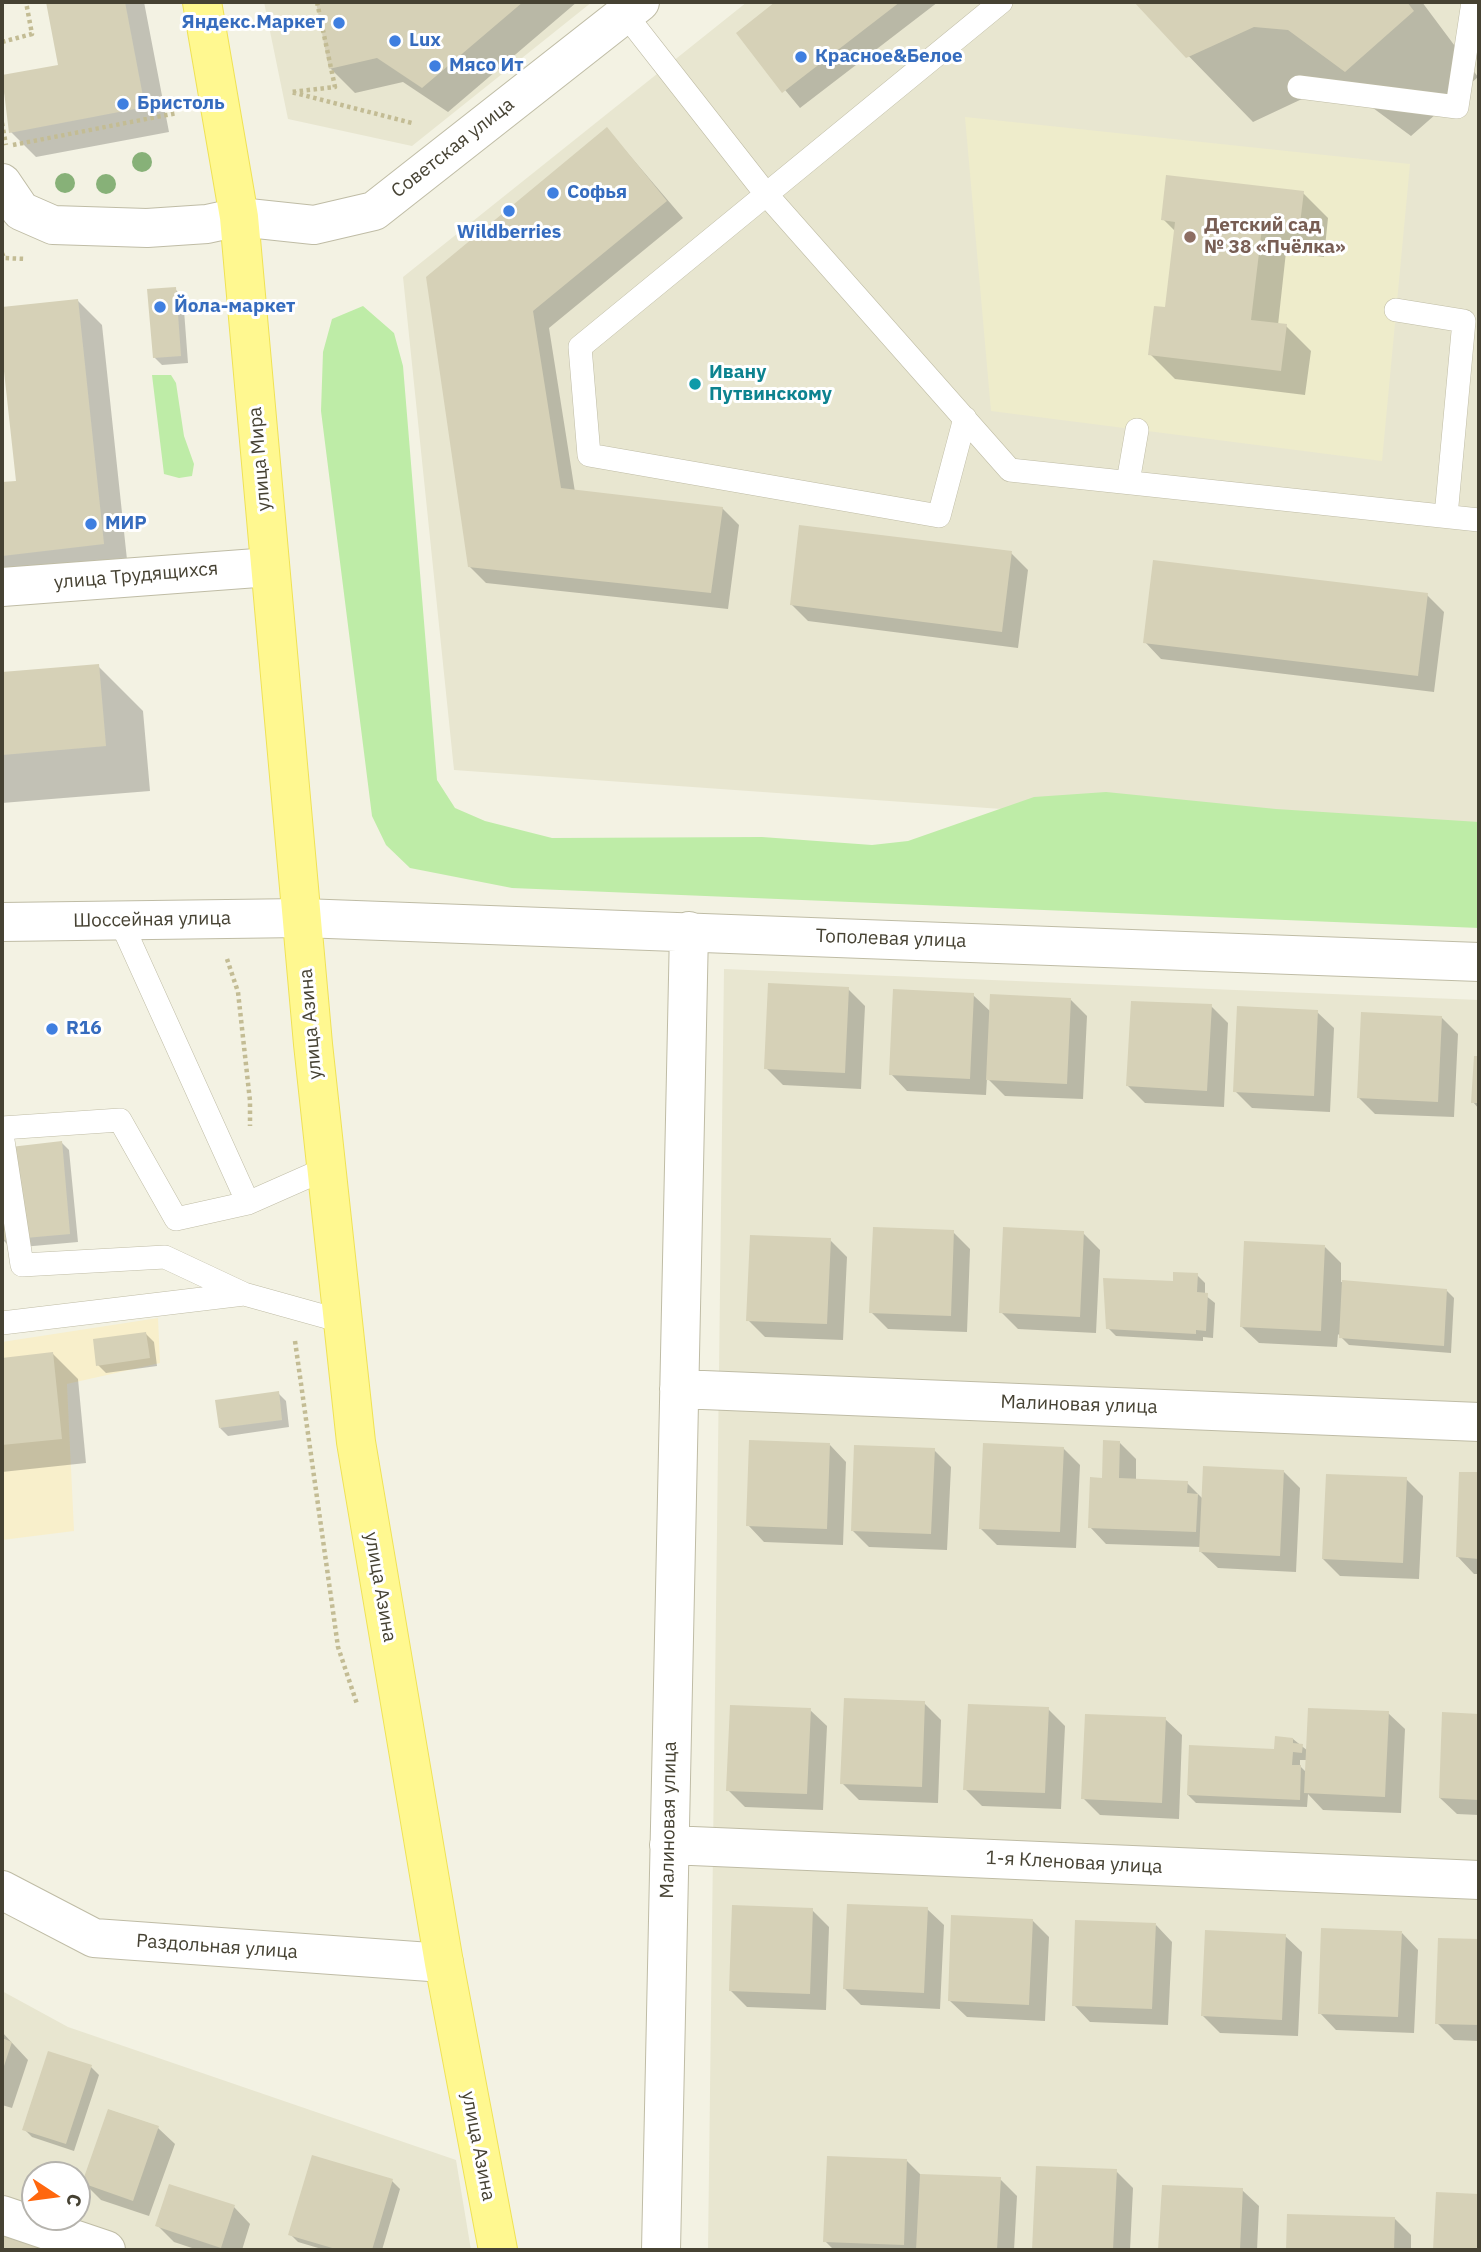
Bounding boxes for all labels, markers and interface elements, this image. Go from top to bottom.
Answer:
place label: Яндекс.Маркет [182,12,325,34]
marker: Яндекс.Маркет [331,15,347,31]
place label: Lux [409,30,441,52]
marker: Lux [387,33,403,49]
place label: Красное&Белое [815,46,963,68]
marker: Красное&Белое [793,49,809,65]
place label: Мясо Ит [449,55,524,77]
marker: Мясо Ит [427,58,443,74]
place label: Бристоль [137,93,225,115]
street label: Советская улица [387,93,519,203]
marker: Бристоль [115,96,131,112]
place label: Софья [567,182,627,204]
marker: Софья [545,185,561,201]
marker: Wildberries [501,203,517,219]
place label: Детский сад № 38 «Пчёлка» [1204,215,1346,259]
place label: Wildberries [457,222,561,244]
marker: Детский сад № 38 «Пчёлка» [1182,229,1198,245]
place label: Йола-маркет [174,296,295,318]
marker: Йола-маркет [152,299,168,315]
place label: Ивану Путвинскому [709,362,832,406]
marker: Ивану Путвинскому [687,376,703,392]
street label: улица Мира [244,406,276,512]
place label: МИР [105,513,147,535]
marker: МИР [83,516,99,532]
street label: улица Трудящихся [53,557,219,595]
street label: Шоссейная улица [73,907,231,933]
street label: Тополевая улица [815,925,967,953]
street label: улица Азина [295,968,327,1080]
place label: R16 [66,1018,102,1040]
marker: R16 [44,1021,60,1037]
street label: Малиновая улица [1000,1391,1158,1419]
street label: улица Азина [359,1530,401,1644]
street label: Малиновая улица [656,1741,682,1899]
street label: 1-я Кленовая улица [985,1847,1163,1879]
street label: Раздольная улица [135,1930,299,1964]
street label: улица Азина [456,2089,500,2203]
north arrow [21,2161,91,2231]
text: С [61,2192,88,2209]

